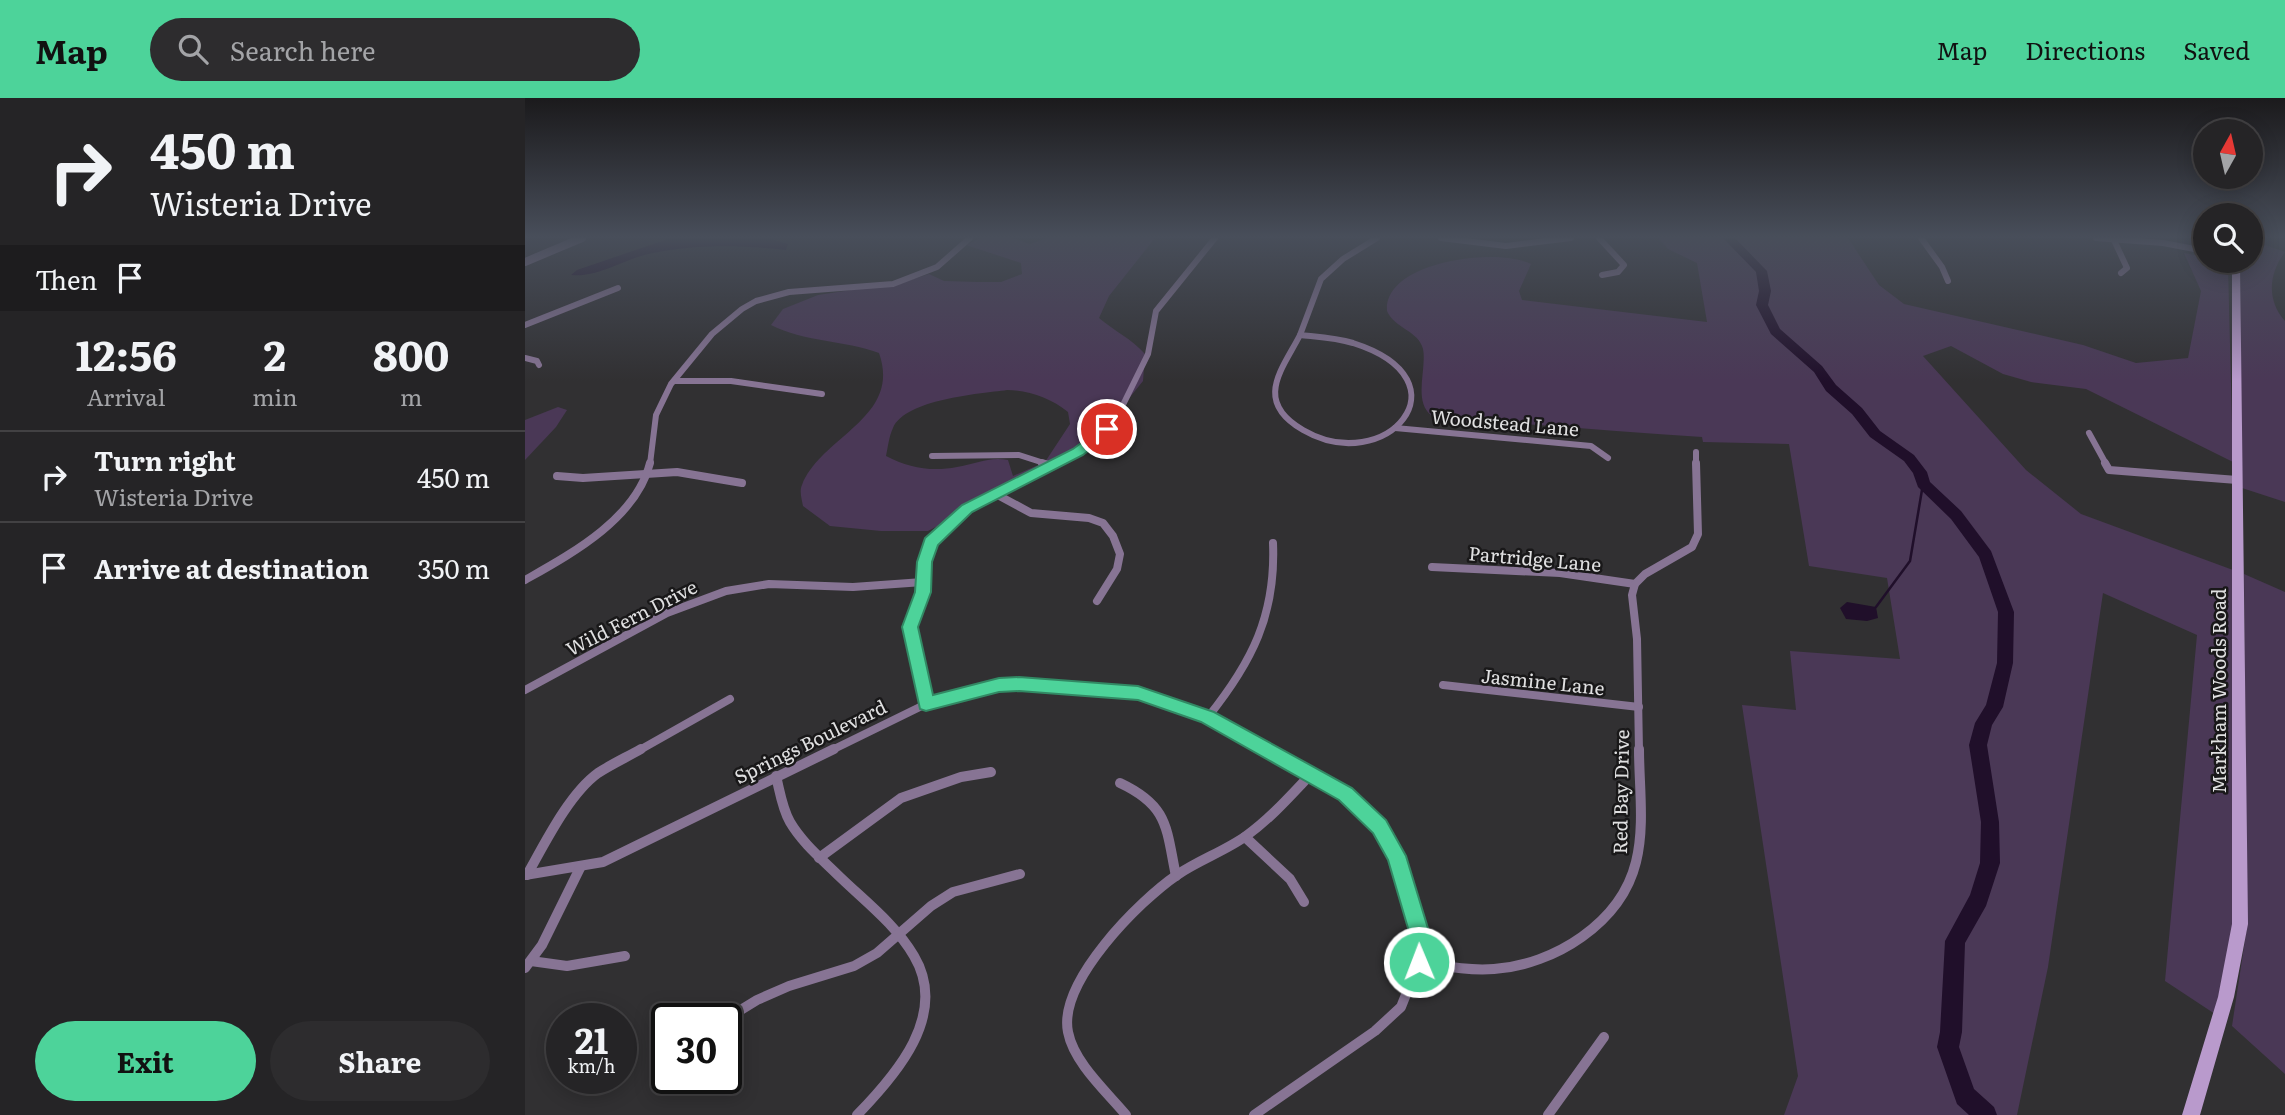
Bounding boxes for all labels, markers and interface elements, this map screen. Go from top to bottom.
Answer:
search box [150,18,640,81]
text: Map [35,25,108,74]
icon: search [174,30,212,68]
text: Search here [230,30,376,69]
text: Map [1936,32,1987,67]
text: Directions [2025,32,2145,67]
text: Saved [2183,32,2250,67]
text: 450 m [150,111,295,184]
north arrow [2193,119,2263,189]
map controls [2193,119,2263,273]
icon: right [35,126,126,217]
text: Wisteria Drive [150,178,372,226]
button: search [2193,203,2263,273]
text: Then [35,259,97,298]
icon: arrive [111,259,149,297]
text: 12:56 [76,322,177,384]
text: 2 [264,322,286,384]
text: 800 [373,322,449,384]
text: Arrival [87,379,165,413]
text: min [252,379,297,413]
text: m [400,379,422,413]
pin [1077,399,1137,459]
street label: Woodstead Lane [1430,402,1580,442]
icon: arrive [1088,410,1126,448]
text: Turn right [94,440,236,479]
text: 450 m [417,457,490,496]
icon: right [35,458,73,496]
text: Wisteria Drive [94,479,253,513]
street label: Partridge Lane [1468,538,1603,578]
text: Arrive at destination [94,548,369,587]
text: 350 m [417,548,490,587]
icon: arrive [35,549,73,587]
street label: Wild Fern Drive [560,572,702,662]
street label: Markham Woods Road [2204,588,2232,794]
street label: Jasmine Lane [1480,661,1606,701]
street label: Springs Boulevard [729,692,891,790]
street label: Red Bay Drive [1605,729,1635,855]
position arrow [1382,925,1456,999]
speed limit sign: 30 [651,1003,742,1094]
text: 21 [575,1013,608,1065]
button: Exit [35,1021,256,1101]
button: Share [270,1021,490,1101]
text: km/h [568,1052,615,1079]

